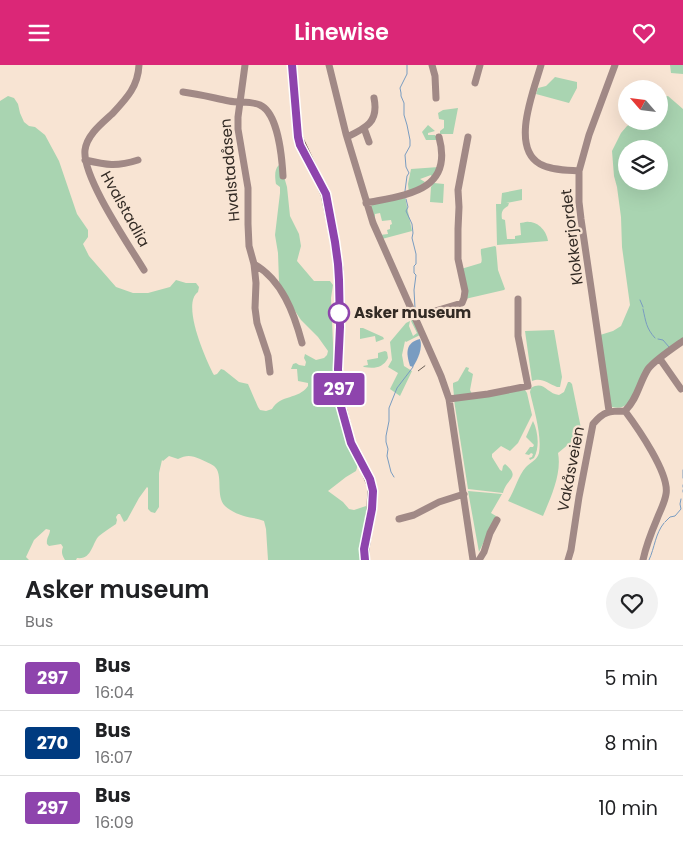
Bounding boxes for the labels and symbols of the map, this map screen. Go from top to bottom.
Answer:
north arrow [618,80,668,130]
street label: Hvalstadåsen [215,118,244,222]
street label: Hvalstadlia [96,167,155,250]
street label: Klokkerjordet [555,188,588,286]
marker: Asker museum [328,302,350,324]
place label: Asker museum [354,302,471,323]
line badge: 297 [310,373,368,405]
street label: Vakåsveien [552,425,589,513]

